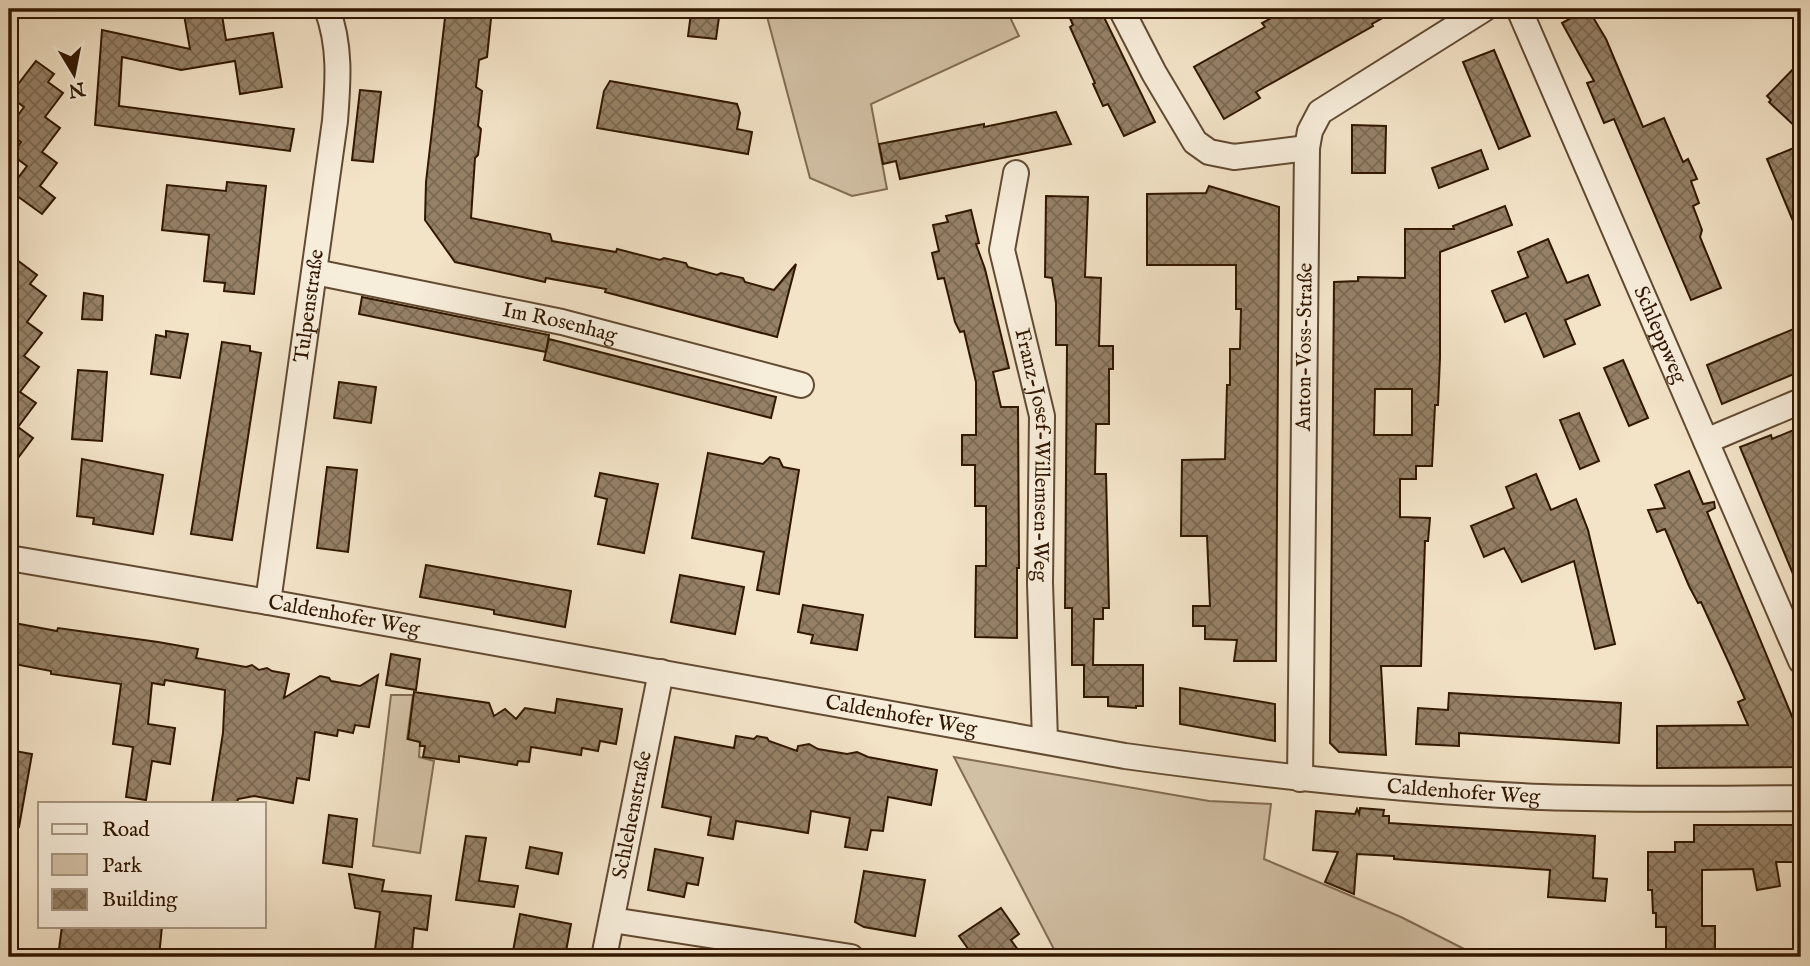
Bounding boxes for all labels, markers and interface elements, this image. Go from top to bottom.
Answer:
north arrow [38,38,108,108]
text: N [66,75,88,102]
street label: Tulpenstraße [288,247,331,364]
street label: Anton-Voss-Straße [1290,262,1319,432]
street label: Schleppweg [1627,282,1693,388]
street label: Im Rosenhag [500,297,621,350]
street label: Franz-Josef-Willemsen-Weg [1008,326,1056,582]
street label: Caldenhofer Weg [266,589,423,643]
street label: Caldenhofer Weg [823,689,980,743]
street label: Schlehenstraße [606,748,659,881]
street label: Caldenhofer Weg [1386,773,1541,810]
legend [38,802,266,928]
text: Road [102,817,150,844]
text: Park [102,853,143,880]
text: Building [102,887,178,914]

